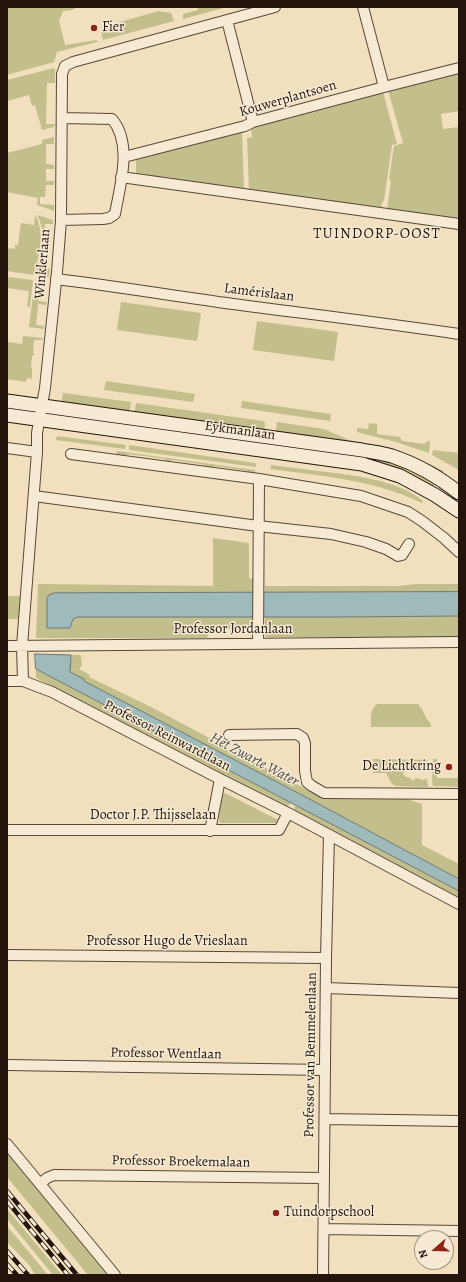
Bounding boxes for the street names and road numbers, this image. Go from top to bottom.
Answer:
street label: Kouwerplantsoen [237,77,339,121]
street label: Winklerlaan [32,228,54,300]
street label: Lamérislaan [223,280,295,306]
street label: Eykmanlaan [204,418,276,444]
street label: Professor Jordanlaan [174,622,292,638]
street label: Professor Reinwardtlaan [101,697,233,775]
street label: Doctor J.P. Thijsselaan [90,808,216,824]
street label: Professor Hugo de Vrieslaan [86,934,248,950]
street label: Professor van Bemmelenlaan [301,972,321,1138]
street label: Professor Wentlaan [110,1045,222,1063]
street label: Professor Broekemalaan [112,1152,250,1172]

